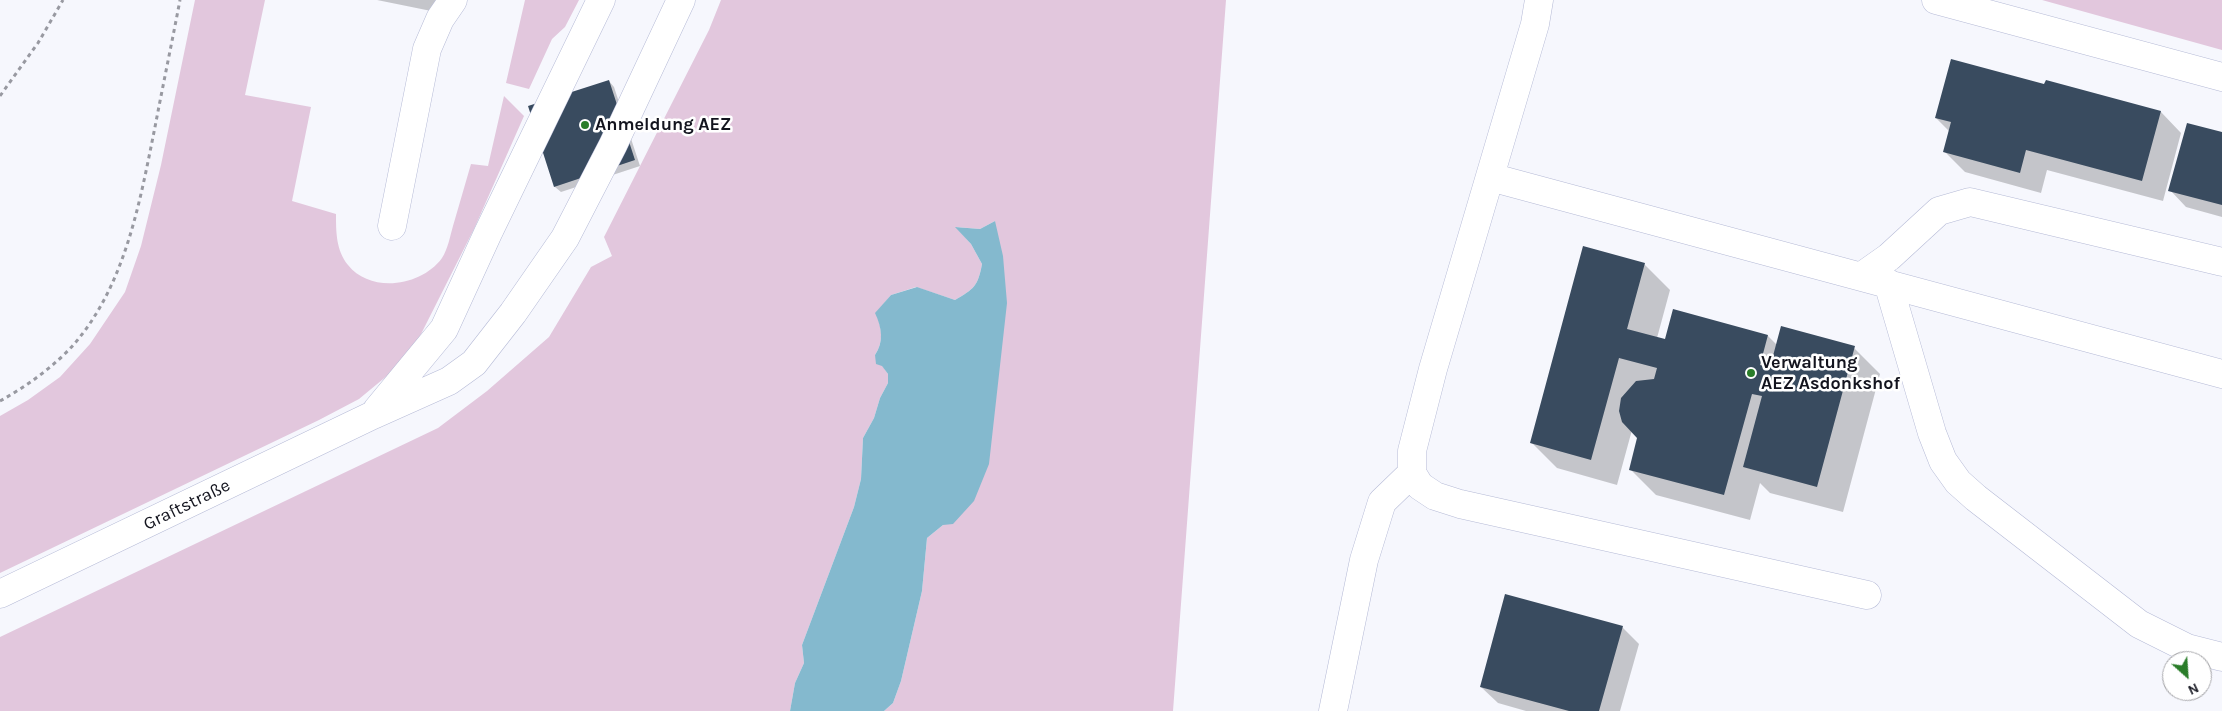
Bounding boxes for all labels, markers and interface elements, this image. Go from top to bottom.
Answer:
place label: Anmeldung AEZ [595,114,731,136]
marker: Anmeldung AEZ [579,119,591,131]
place label: Verwaltung AEZ Asdonkshof [1761,352,1900,394]
marker: Verwaltung AEZ Asdonkshof [1745,367,1757,379]
street label: Graftstraße [140,475,234,535]
north arrow [2162,651,2212,701]
text: N [2185,679,2202,699]

